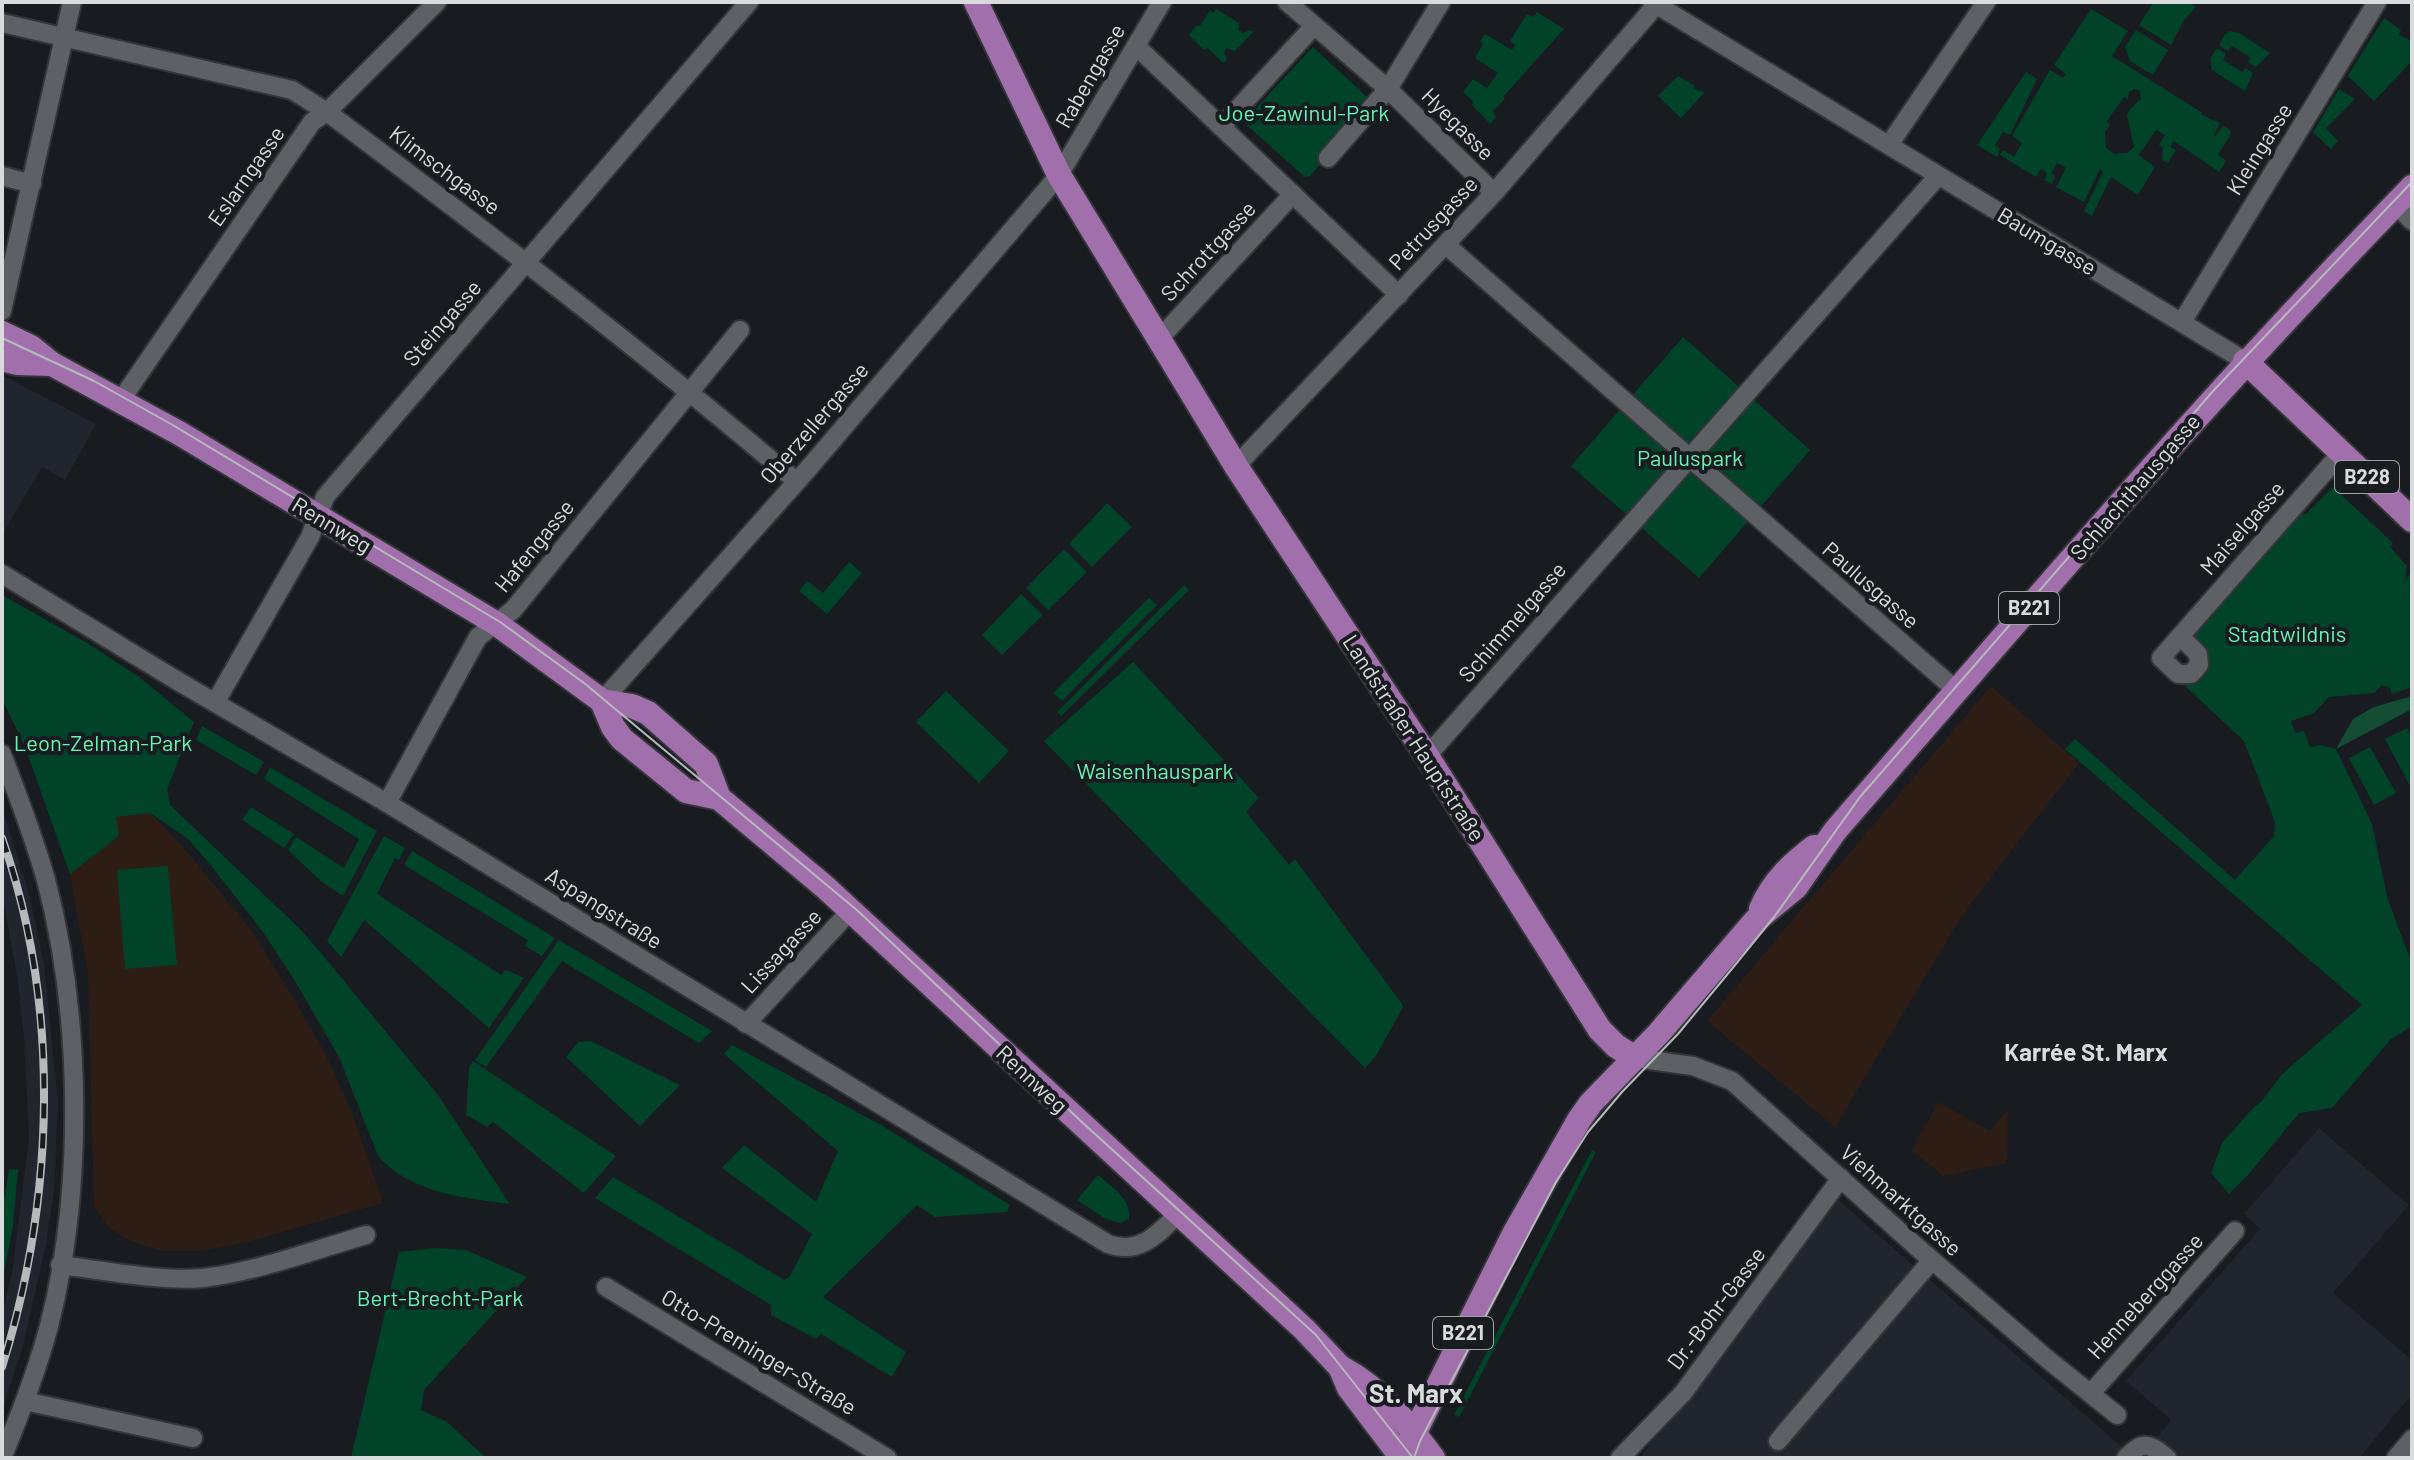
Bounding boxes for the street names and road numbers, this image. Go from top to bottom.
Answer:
street label: Rabengasse [1049,19,1129,132]
street label: Hyegasse [1417,82,1500,165]
street label: Kleingasse [2220,98,2297,199]
street label: Klimschgasse [385,119,506,219]
street label: Eslarngasse [201,121,289,230]
street label: Petrusgasse [1382,170,1482,274]
street label: Schrottgasse [1154,195,1260,306]
street label: Baumgasse [1993,201,2102,280]
street label: Steingasse [397,274,486,371]
street label: Oberzellergasse [754,356,873,488]
street label: Schlachthausgasse [2064,408,2205,565]
road number: B228 [2335,461,2399,493]
street label: Maiselgasse [2194,475,2289,579]
street label: Rennweg [288,490,377,558]
street label: Hafengasse [488,494,578,597]
street label: Paulusgasse [1818,535,1925,633]
street label: Schimmelgasse [1452,556,1570,687]
road number: B221 [1999,592,2059,624]
street label: Landstraßer Hauptstraße [1338,629,1491,846]
street label: Aspangstraße [541,861,668,953]
street label: Lissagasse [735,903,826,998]
street label: Rennweg [992,1039,1074,1118]
street label: Viehmarktgasse [1836,1138,1968,1260]
street label: Henneberggasse [2081,1227,2207,1364]
street label: Dr.-Bohr-Gasse [1661,1241,1770,1374]
street label: Otto-Preminger-Straße [657,1283,862,1420]
road number: B221 [1433,1317,1493,1349]

